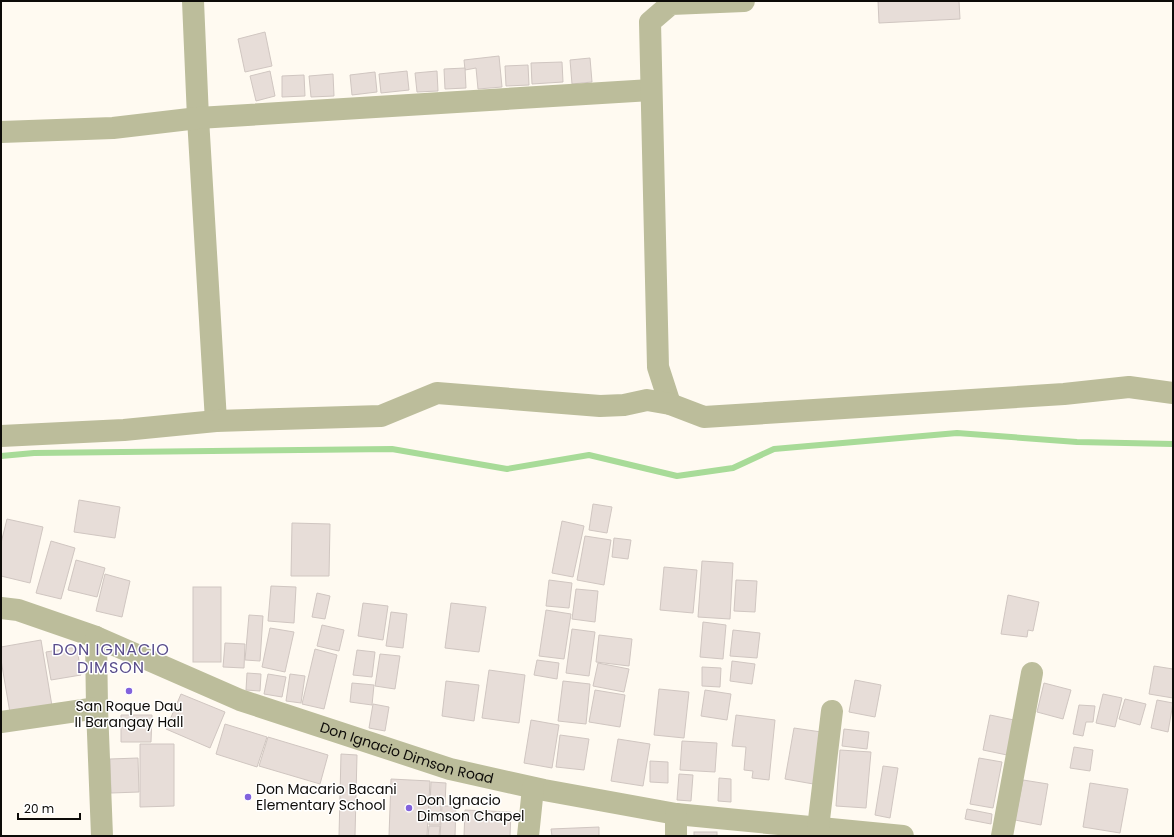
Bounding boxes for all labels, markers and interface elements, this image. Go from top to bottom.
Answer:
district label: DON IGNACIO DIMSON [52,638,170,679]
marker: San Roque Dau II Barangay Hall [124,686,134,696]
place label: San Roque Dau II Barangay Hall [75,696,183,732]
street label: Don Ignacio Dimson Road [317,717,496,788]
place label: Don Macario Bacani Elementary School [256,779,397,815]
place label: Don Ignacio Dimson Chapel [417,790,525,826]
marker: Don Macario Bacani Elementary School [243,792,253,802]
scale bar [18,795,80,821]
text: 20 m [24,800,54,817]
marker: Don Ignacio Dimson Chapel [404,803,414,813]

